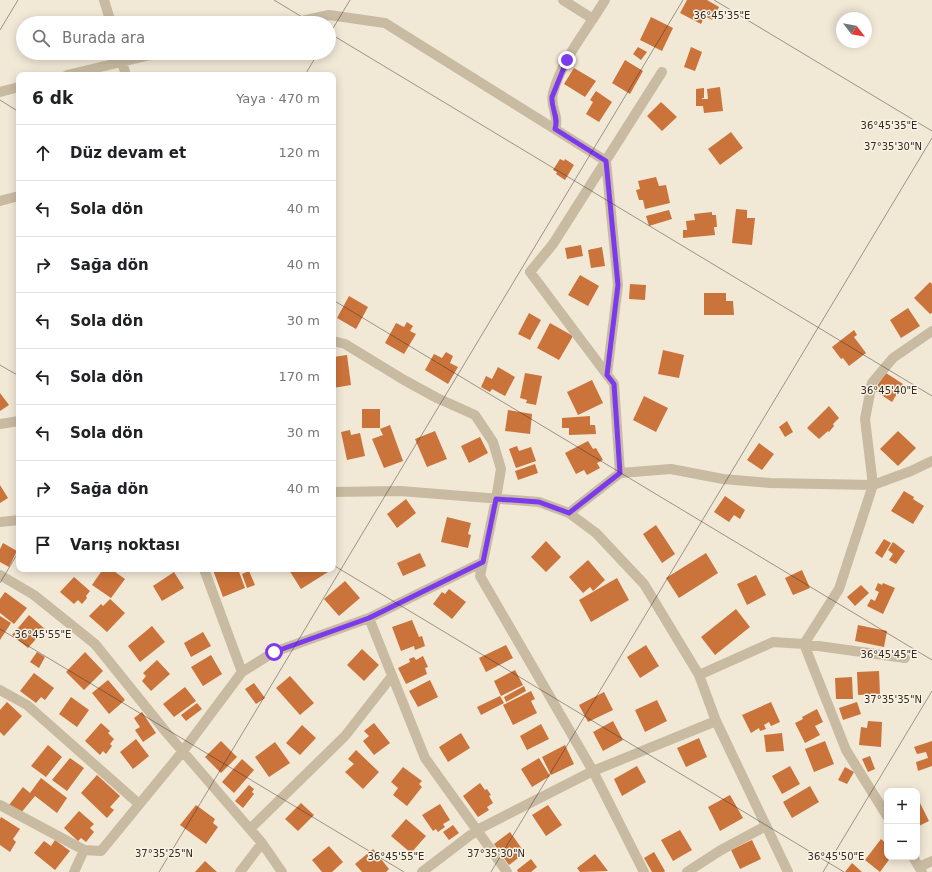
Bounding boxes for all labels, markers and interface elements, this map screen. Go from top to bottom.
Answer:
text: 36°45'35"E [694,10,750,21]
north arrow [836,12,872,48]
search box [16,16,336,60]
icon: search [30,27,52,49]
text: Burada ara [62,29,145,47]
route end [558,51,576,69]
text: 6 dk [32,88,73,108]
text: Yaya · 470 m [236,91,320,106]
text: 36°45'35"E [861,120,917,131]
text: 37°35'30"N [864,141,922,152]
icon: ahead [32,142,54,164]
text: Düz devam et [70,144,186,162]
text: 120 m [278,145,320,160]
icon: left [32,198,54,220]
text: Sola dön [70,200,143,218]
text: 40 m [287,201,320,216]
icon: right [32,254,54,276]
text: Sağa dön [70,256,149,274]
text: 40 m [287,257,320,272]
icon: left [32,310,54,332]
text: Sola dön [70,312,143,330]
text: 30 m [287,313,320,328]
icon: left [32,366,54,388]
text: Sola dön [70,368,143,386]
text: 170 m [278,369,320,384]
text: 36°45'40"E [861,385,917,396]
icon: left [32,422,54,444]
text: Sola dön [70,424,143,442]
text: 30 m [287,425,320,440]
icon: right [32,478,54,500]
text: Sağa dön [70,480,149,498]
text: 40 m [287,481,320,496]
icon: arrive [32,534,54,556]
text: Varış noktası [70,536,180,554]
text: 36°45'55"E [15,629,71,640]
route start [265,643,283,661]
text: 36°45'45"E [861,649,917,660]
text: 37°35'35"N [864,694,922,705]
map controls [884,788,920,860]
button: + [884,788,920,824]
button: − [884,824,920,860]
text: 37°35'25"N [135,848,193,859]
text: 37°35'30"N [467,848,525,859]
text: 36°45'55"E [368,851,424,862]
text: 36°45'50"E [808,851,864,862]

